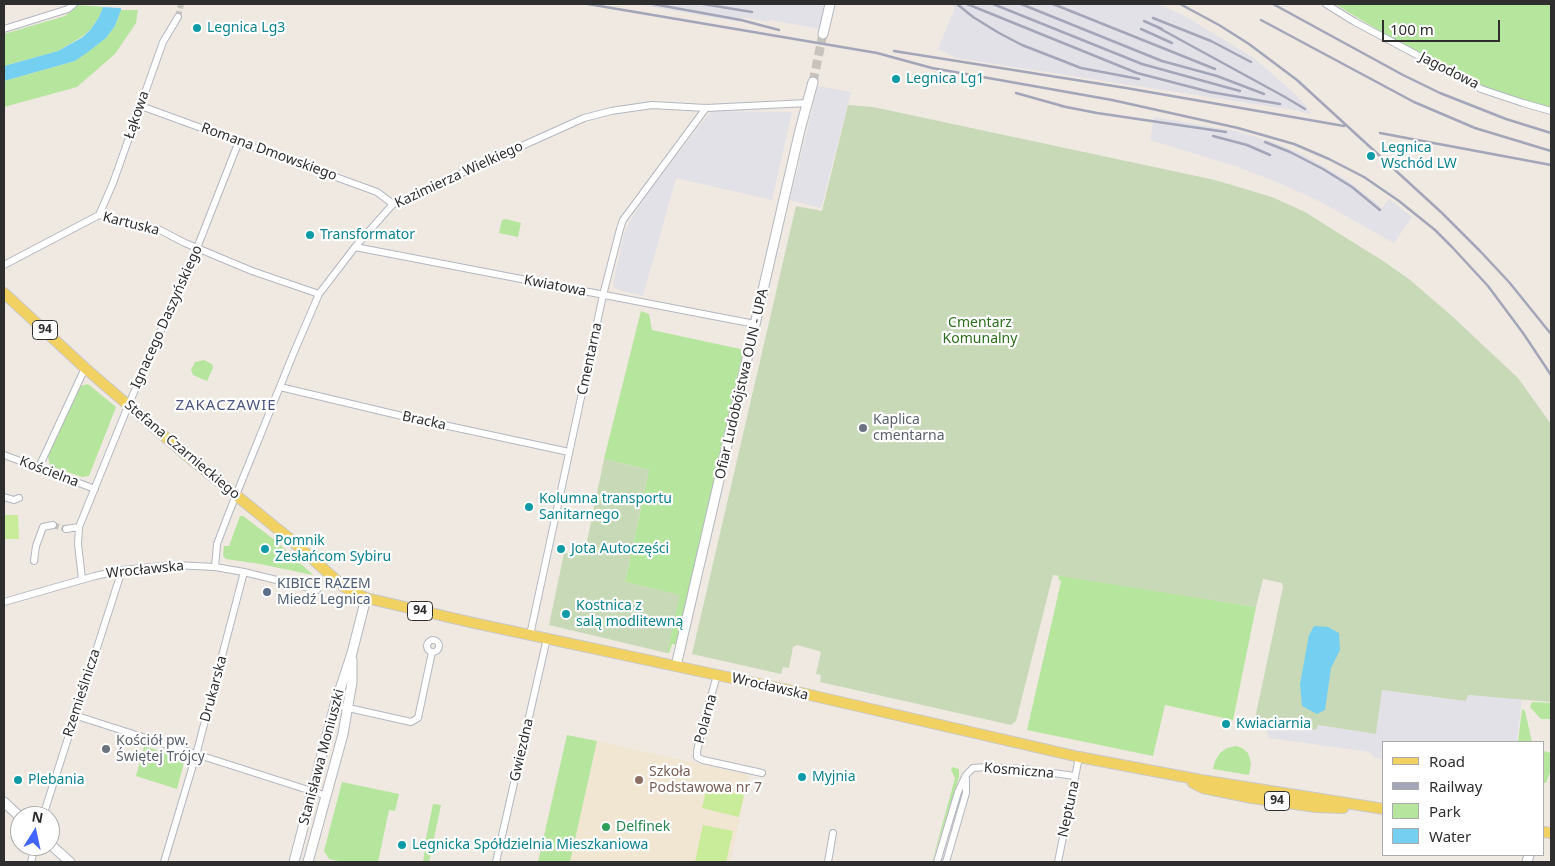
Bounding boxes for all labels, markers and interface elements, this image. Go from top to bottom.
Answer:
scale bar [1385,10,1502,42]
text: 100 m [1390,19,1434,39]
place label: Legnica Lg3 [207,20,285,36]
marker: Legnica Lg3 [191,22,203,34]
street label: Jagodowa [1416,49,1482,93]
place label: Legnica Lg1 [906,71,984,87]
marker: Legnica Lg1 [890,73,902,85]
street label: Łąkowa [121,89,153,141]
street label: Romana Dmowskiego [199,120,339,184]
street label: Kazimierza Wielkiego [392,138,526,212]
place label: Legnica Wschód LW [1381,140,1457,172]
marker: Legnica Wschód LW [1365,150,1377,162]
street label: Kartuska [101,209,161,239]
place label: Transformator [320,227,415,243]
marker: Transformator [304,229,316,241]
street label: Ignacego Daszyńskiego [128,243,206,391]
street label: Kwiatowa [522,272,588,300]
street label: Ofiar Ludobójstwa OUN - UPA [712,287,772,481]
park label: Cmentarz Komunalny [943,315,1017,348]
road number: 94 [32,320,58,340]
street label: Cmentarna [574,321,606,397]
street label: Stefana Czarnieckiego [121,397,243,503]
district label: ZAKACZAWIE [174,397,278,415]
street label: Bracka [400,408,448,434]
place label: Kaplica cmentarna [873,412,945,444]
marker: Kaplica cmentarna [857,422,869,434]
street label: Kościelna [17,453,81,491]
place label: Kolumna transportu Sanitarnego [539,491,672,524]
marker: Kolumna transportu Sanitarnego [523,501,535,513]
place label: Pomnik Zesłańcom Sybiru [275,533,391,566]
place label: Jota Autoczęści [571,541,669,557]
marker: Pomnik Zesłańcom Sybiru [259,543,271,555]
marker: Jota Autoczęści [555,543,567,555]
street label: Wrocławska [105,558,185,582]
place label: KIBICE RAZEM Miedź Legnica [277,576,371,608]
marker: KIBICE RAZEM Miedź Legnica [261,586,273,598]
place label: Kostnica z salą modlitewną [576,598,683,630]
road number: 94 [408,602,432,620]
marker: Kostnica z salą modlitewną [560,608,572,620]
street label: Rzemieślnicza [60,647,104,739]
street label: Drukarska [197,654,231,724]
street label: Wrocławska [730,670,810,704]
street label: Stanisława Moniuszki [296,687,348,827]
street label: Polarna [691,692,721,746]
place label: Kwiaciarnia [1236,716,1311,732]
street label: Gwiezdna [507,717,537,783]
marker: Kwiaciarnia [1220,718,1232,730]
place label: Kościół pw. Świętej Trójcy [116,733,205,766]
legend [1382,741,1545,856]
marker: Kościół pw. Świętej Trójcy [100,743,112,755]
text: Road [1429,751,1465,771]
street label: Kosmiczna [983,760,1055,782]
place label: Szkoła Podstawowa nr 7 [649,764,762,796]
place label: Myjnia [812,769,856,785]
marker: Myjnia [796,771,808,783]
place label: Plebania [28,772,85,788]
marker: Plebania [12,774,24,786]
marker: Szkoła Podstawowa nr 7 [633,774,645,786]
text: Railway [1429,776,1482,796]
street label: Neptuna [1055,779,1083,839]
road number: 94 [1264,791,1290,810]
text: Park [1429,801,1461,821]
north arrow [10,806,60,856]
text: N [30,806,45,827]
place label: Delfinek [616,819,670,835]
marker: Delfinek [600,821,612,833]
text: Water [1429,826,1471,846]
place label: Legnicka Spółdzielnia Mieszkaniowa [412,837,648,853]
marker: Legnicka Spółdzielnia Mieszkaniowa [396,839,408,851]

